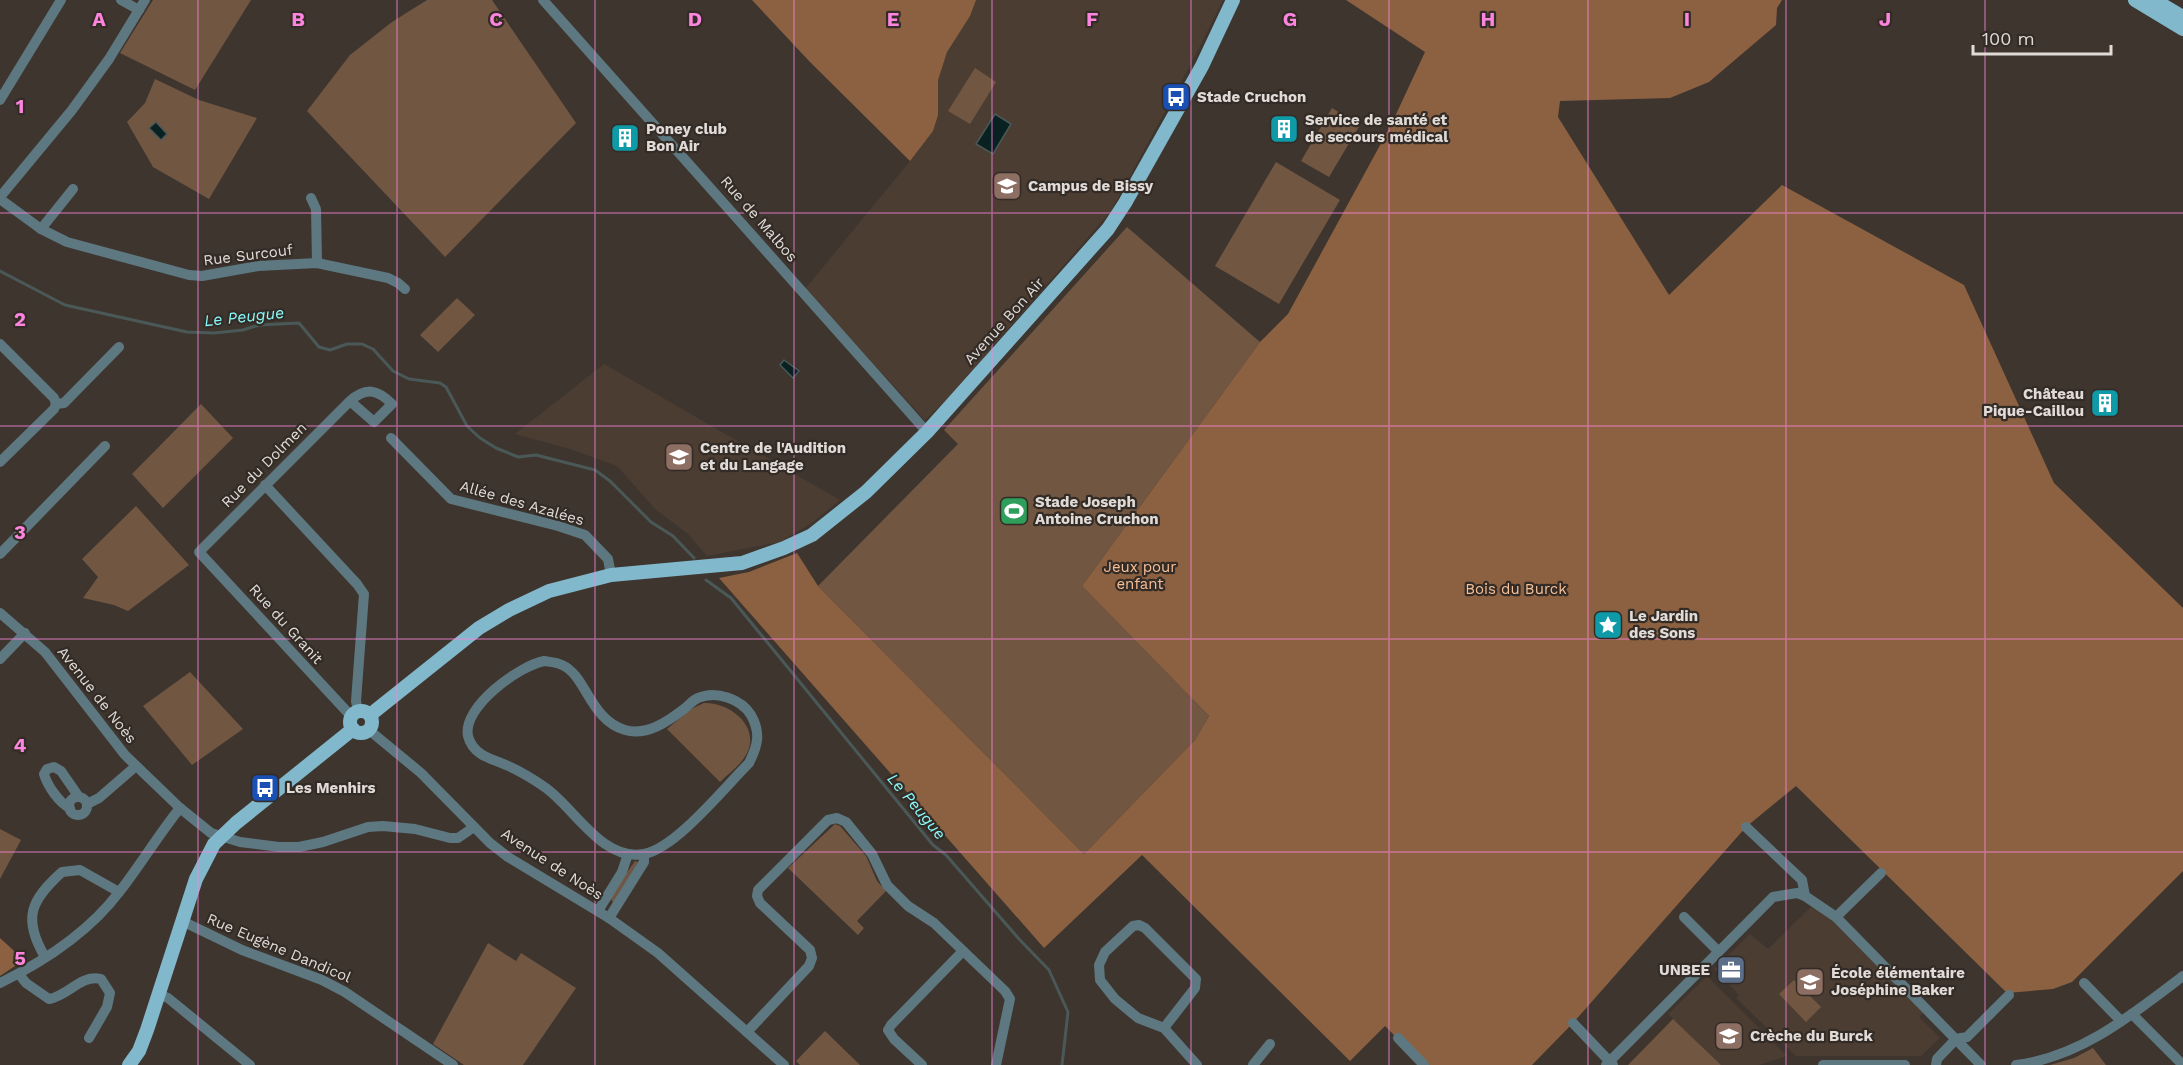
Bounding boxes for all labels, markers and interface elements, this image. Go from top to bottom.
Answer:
text: A [92,7,106,31]
text: B [291,7,305,31]
text: C [489,7,503,31]
text: D [688,7,702,31]
text: E [887,7,899,31]
text: F [1086,7,1098,31]
text: G [1283,7,1297,31]
text: H [1481,7,1495,31]
text: I [1684,7,1690,31]
text: J [1879,7,1891,31]
scale bar [1973,18,2111,56]
text: 100 m [1982,28,2035,49]
bus stop icon: Stade Cruchon [1160,81,1192,113]
place label: Stade Cruchon [1197,88,1306,106]
text: 1 [16,94,24,118]
place label: Service de santé et de secours médical [1305,111,1448,146]
building icon: Service de santé et de secours médical [1268,113,1300,145]
place label: Poney club Bon Air [646,120,727,155]
building icon: Poney club Bon Air [609,122,641,154]
school or university icon: Campus de Bissy [991,170,1023,202]
street label: Rue de Malbos [717,172,801,266]
place label: Campus de Bissy [1028,177,1154,195]
street label: Rue Surcouf [202,241,294,269]
street label: Avenue Bon Air [960,274,1048,368]
water label: Le Peugue [203,303,285,330]
text: 2 [14,307,26,331]
place label: Château Pique-Caillou [1983,385,2084,420]
building icon: Château Pique-Caillou [2089,387,2121,419]
street label: Rue du Dolmen [218,419,310,511]
place label: Centre de l'Audition et du Langage [700,439,846,474]
school or university icon: Centre de l'Audition et du Langage [663,441,695,473]
street label: Allée des Azalées [458,477,586,529]
place label: Stade Joseph Antoine Cruchon [1035,493,1159,528]
sports icon: Stade Joseph Antoine Cruchon [998,495,1030,527]
text: 3 [14,520,26,544]
park label: Jeux pour enfant [1104,558,1176,593]
street label: Rue du Granit [245,580,327,668]
park label: Bois du Burck [1465,580,1567,598]
place label: Le Jardin des Sons [1629,607,1698,642]
place icon: Le Jardin des Sons [1592,609,1624,641]
street label: Avenue de Noès [54,643,140,747]
text: 4 [14,733,27,757]
water label: Le Peugue [883,769,950,843]
bus stop icon: Les Menhirs [249,772,281,804]
place label: Les Menhirs [286,779,375,797]
street label: Avenue de Noès [498,824,606,904]
street label: Rue Eugène Dandicol [204,909,354,987]
text: 5 [14,946,26,970]
office icon: UNBEE [1715,954,1747,986]
place label: UNBEE [1659,961,1710,979]
place label: École élémentaire Joséphine Baker [1831,964,1965,999]
school or university icon: École élémentaire Joséphine Baker [1794,966,1826,998]
school or university icon: Crèche du Burck [1713,1020,1745,1052]
place label: Crèche du Burck [1750,1027,1873,1045]

